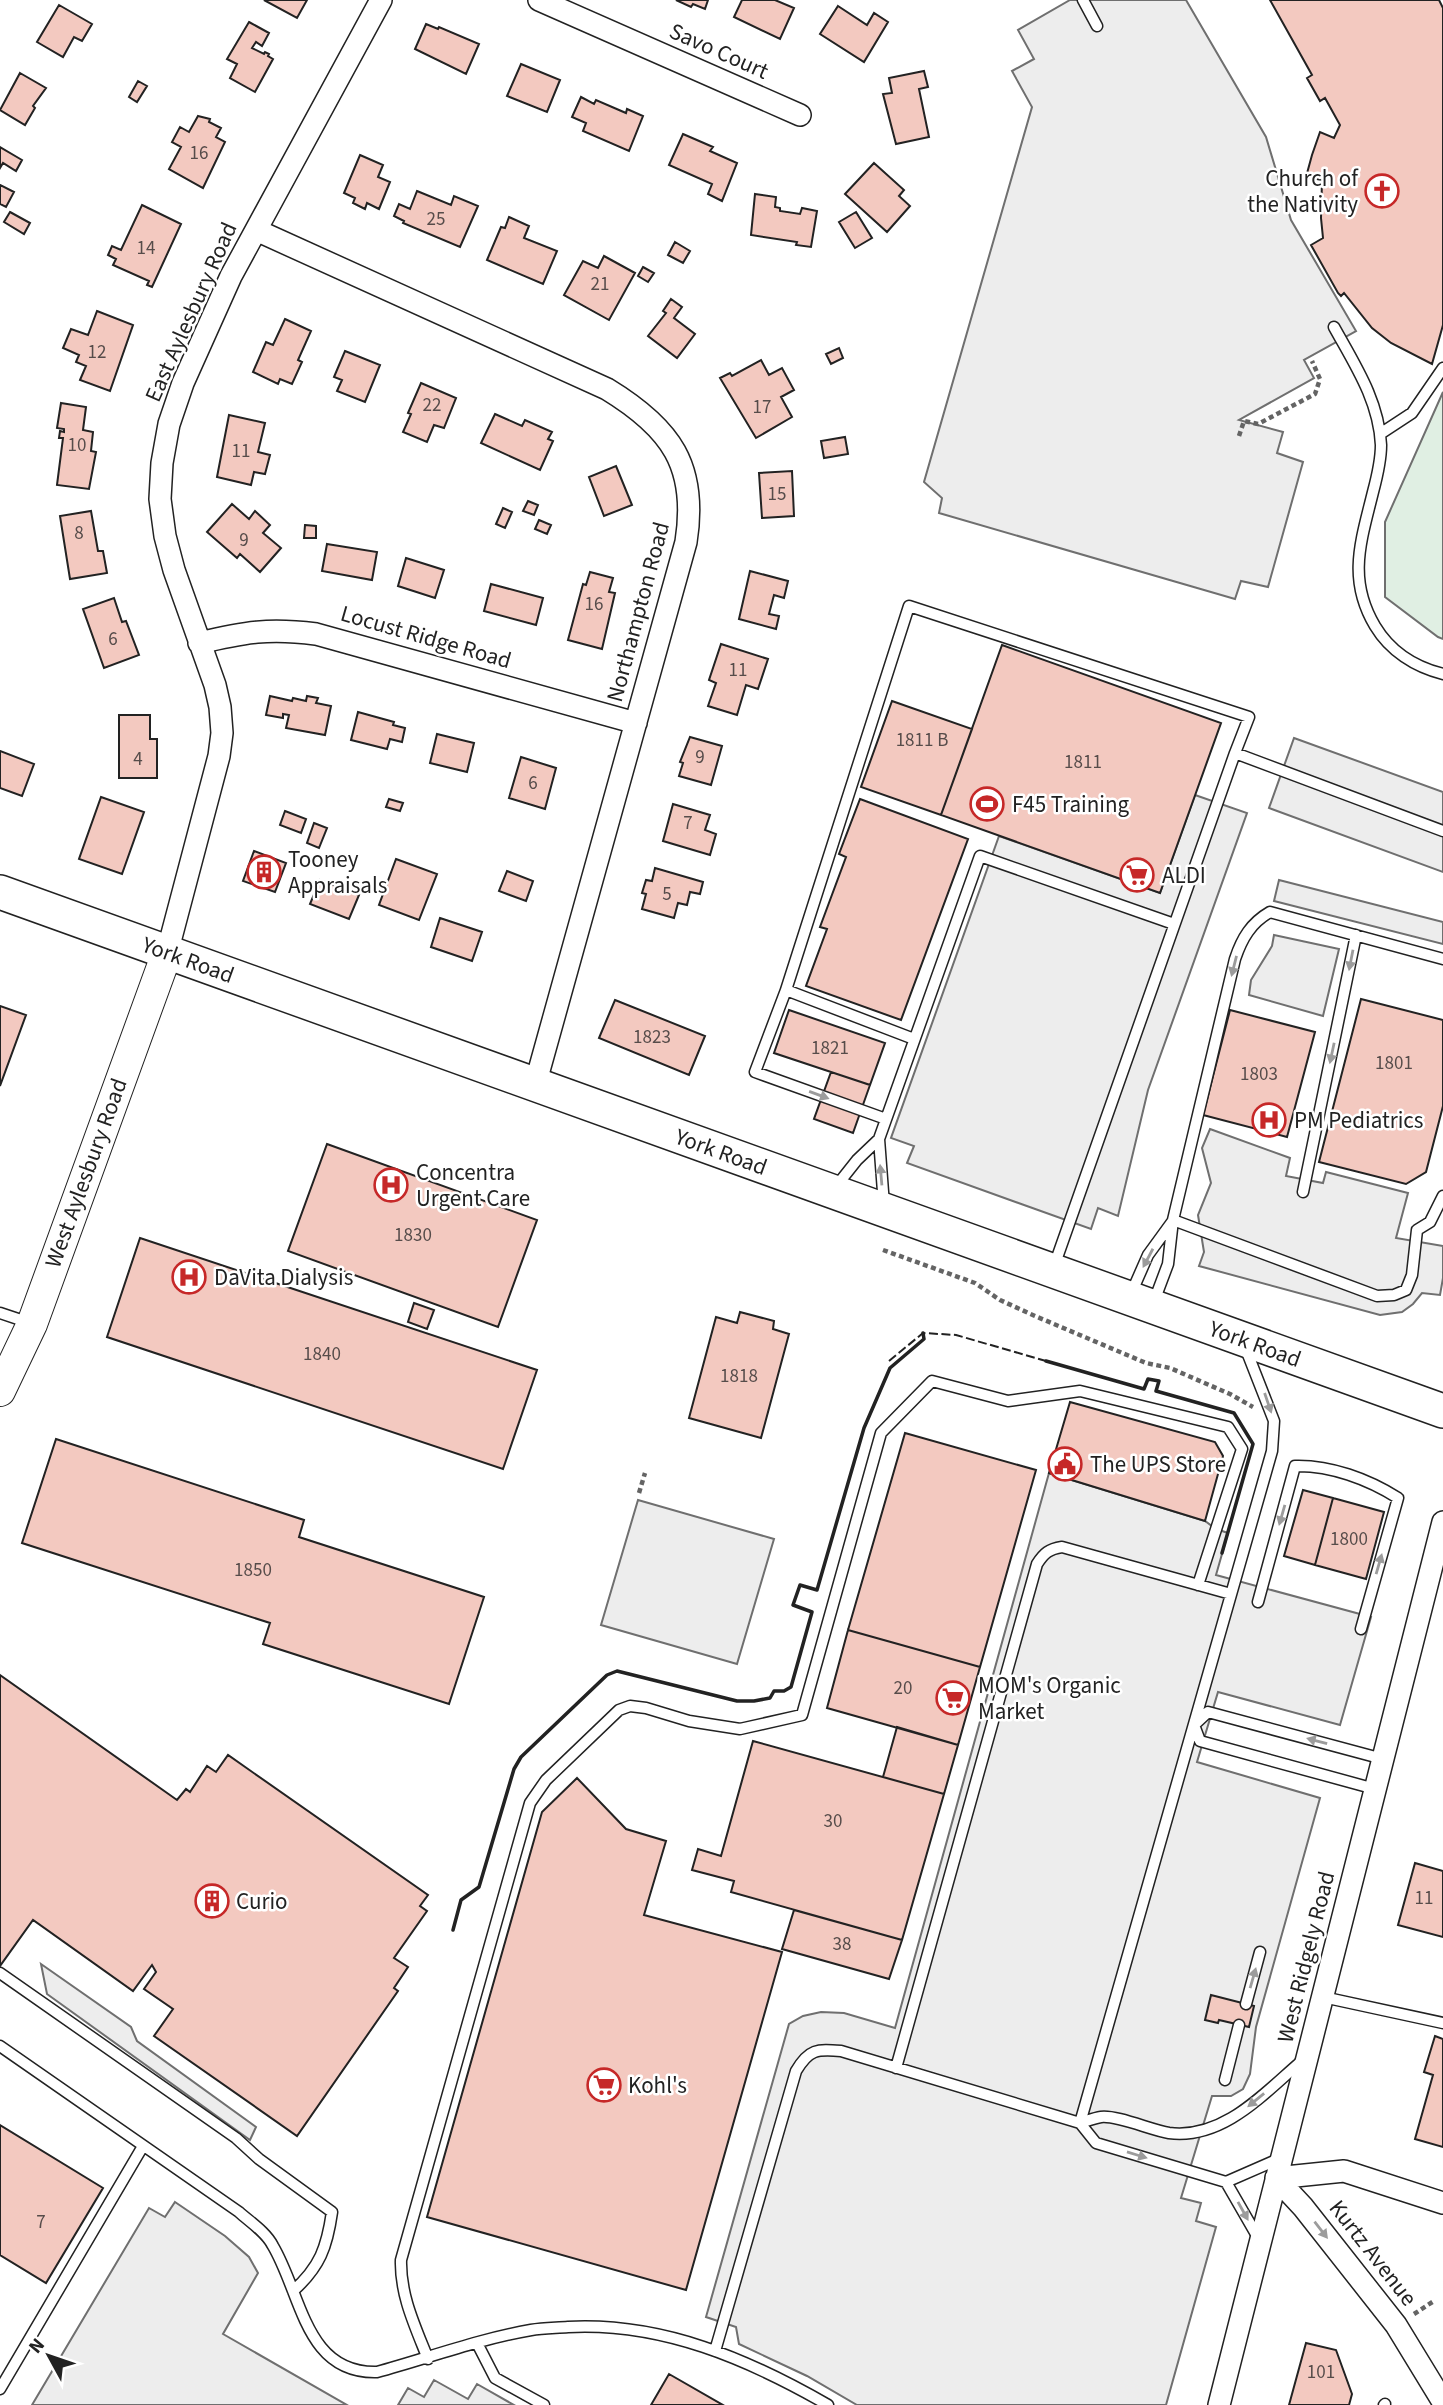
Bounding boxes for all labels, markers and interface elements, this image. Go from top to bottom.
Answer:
street label: Savo Court [664,14,774,88]
house number: 16 [190,140,208,167]
place label: Church of the Nativity [1247,162,1359,221]
church icon: Church of the Nativity [1363,172,1401,210]
house number: 25 [427,206,445,233]
street label: East Aylesbury Road [137,217,245,407]
house number: 14 [137,235,155,262]
house number: 21 [591,271,609,298]
house number: 12 [88,339,106,366]
house number: 22 [423,392,441,419]
house number: 17 [753,394,771,421]
house number: 10 [68,432,86,459]
house number: 11 [232,438,250,465]
house number: 15 [768,481,786,508]
street label: Northampton Road [598,518,678,706]
house number: 8 [74,520,84,547]
house number: 9 [239,527,249,554]
house number: 16 [585,591,603,618]
street label: Locust Ridge Road [337,597,515,677]
house number: 6 [108,626,118,653]
house number: 11 [729,657,747,684]
house number: 1811 B [896,727,948,754]
house number: 9 [695,744,705,771]
house number: 4 [133,746,143,773]
house number: 1811 [1064,749,1102,776]
house number: 6 [528,770,538,797]
sports icon: F45 Training [968,785,1006,823]
place label: F45 Training [1012,788,1130,821]
house number: 7 [683,810,693,837]
place label: Tooney Appraisals [288,843,387,902]
building icon: Tooney Appraisals [245,853,283,891]
supermarket icon: ALDI [1118,856,1156,894]
place label: ALDI [1162,859,1206,892]
house number: 5 [662,881,672,908]
street label: York Road [136,928,239,992]
one-way arrow [1345,949,1356,971]
one-way arrow [1228,955,1239,977]
house number: 1823 [633,1024,671,1051]
house number: 1821 [811,1035,849,1062]
one-way arrow [1326,1042,1337,1064]
house number: 1801 [1375,1050,1413,1077]
house number: 1803 [1240,1061,1278,1088]
street label: West Aylesbury Road [36,1074,136,1272]
one-way arrow [809,1090,830,1101]
hospital icon: PM Pediatrics [1250,1101,1288,1139]
place label: PM Pediatrics [1294,1104,1423,1137]
street label: York Road [669,1120,772,1184]
place label: Concentra Urgent Care [416,1156,530,1215]
one-way arrow [875,1164,886,1186]
hospital icon: Concentra Urgent Care [372,1166,410,1204]
house number: 1830 [394,1222,432,1249]
one-way arrow [1142,1248,1154,1267]
hospital icon: DaVita Dialysis [170,1258,208,1296]
place label: DaVita Dialysis [214,1261,353,1294]
street label: York Road [1203,1312,1306,1376]
house number: 1840 [303,1341,341,1368]
house number: 1818 [720,1363,758,1390]
one-way arrow [1263,1392,1274,1413]
public building icon: The UPS Store [1046,1445,1084,1483]
place label: The UPS Store [1090,1448,1226,1481]
one-way arrow [1276,1504,1287,1526]
house number: 1800 [1330,1526,1368,1553]
one-way arrow [1375,1553,1385,1574]
house number: 1850 [234,1557,272,1584]
place label: MOM's Organic Market [978,1669,1121,1728]
house number: 20 [894,1675,912,1702]
supermarket icon: MOM's Organic Market [934,1679,972,1717]
one-way arrow [1306,1736,1327,1746]
house number: 30 [824,1808,842,1835]
street label: West Ridgely Road [1269,1868,1343,2046]
building icon: Curio [193,1882,231,1920]
place label: Curio [236,1885,288,1918]
house number: 11 [1415,1885,1433,1912]
house number: 38 [833,1931,851,1958]
one-way arrow [1248,1966,1259,1988]
supermarket icon: Kohl's [585,2066,623,2104]
place label: Kohl's [628,2069,687,2102]
one-way arrow [1247,2092,1264,2107]
one-way arrow [1127,2151,1148,2161]
street label: Kurtz Avenue [1321,2193,1425,2313]
one-way arrow [1237,2202,1249,2221]
house number: 7 [36,2209,46,2236]
one-way arrow [1313,2220,1328,2238]
north arrow [14,2321,84,2391]
text: N [23,2333,52,2360]
house number: 101 [1307,2359,1335,2386]

